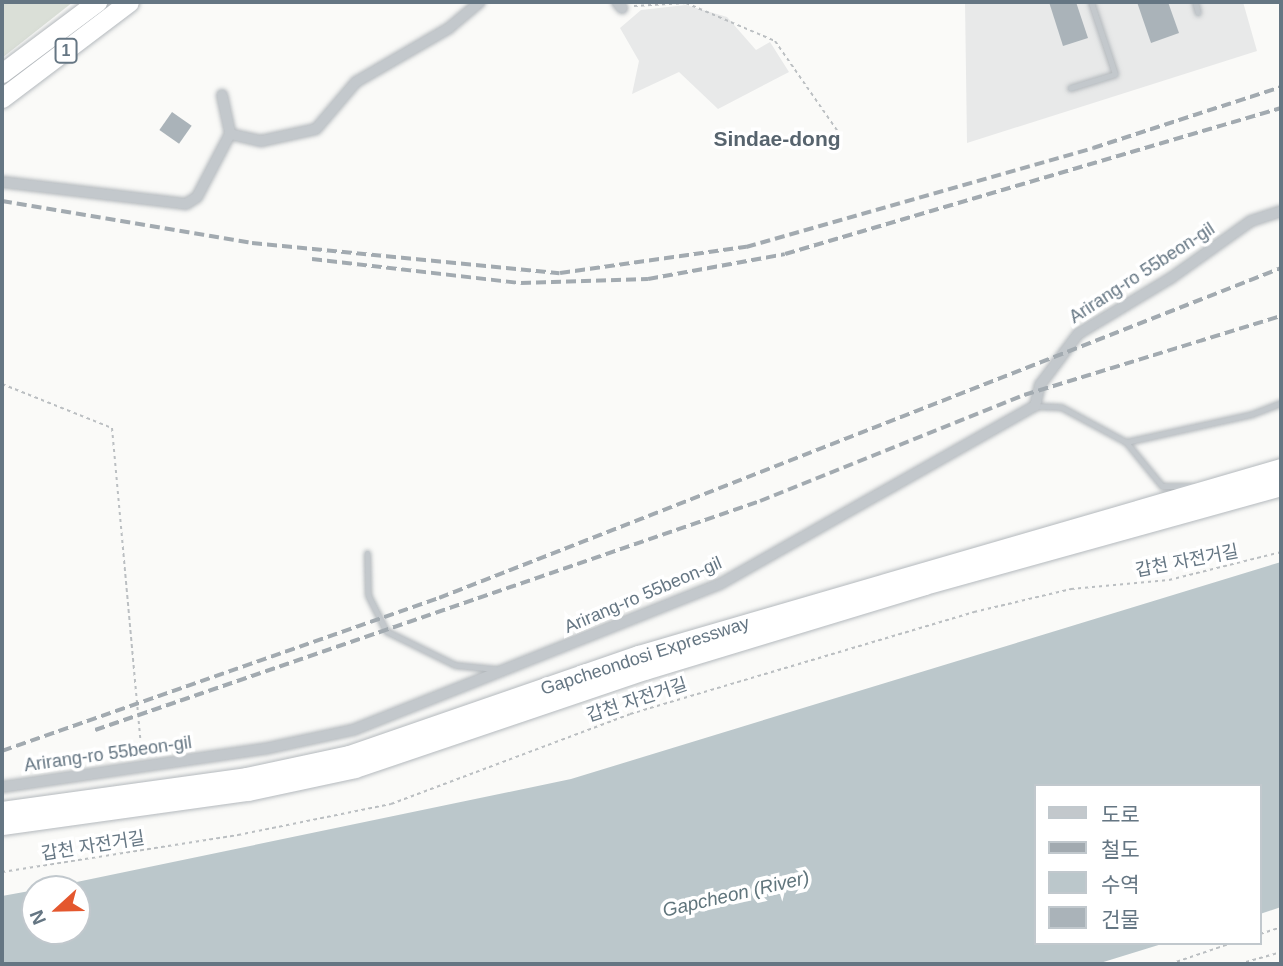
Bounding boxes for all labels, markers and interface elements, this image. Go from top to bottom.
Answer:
road number: 1 [54,38,78,64]
district label: Sindae-dong [713,126,841,152]
street label: Arirang-ro 55beon-gil [1065,218,1219,328]
street label: 갑천 자전거길 [1134,540,1240,582]
street label: Arirang-ro 55beon-gil [561,552,725,638]
street label: Gapcheondosi Expressway [538,612,752,700]
street label: 갑천 자전거길 [584,674,690,726]
street label: Arirang-ro 55beon-gil [23,732,193,776]
legend [1034,784,1262,945]
text: 도로 [1101,803,1140,826]
street label: 갑천 자전거길 [40,827,146,865]
text: 철도 [1101,838,1140,861]
water label: Gapcheon (River) [660,866,812,922]
text: 수역 [1101,873,1140,896]
north arrow [21,875,91,945]
text: N [26,907,50,928]
text: 건물 [1101,908,1140,931]

